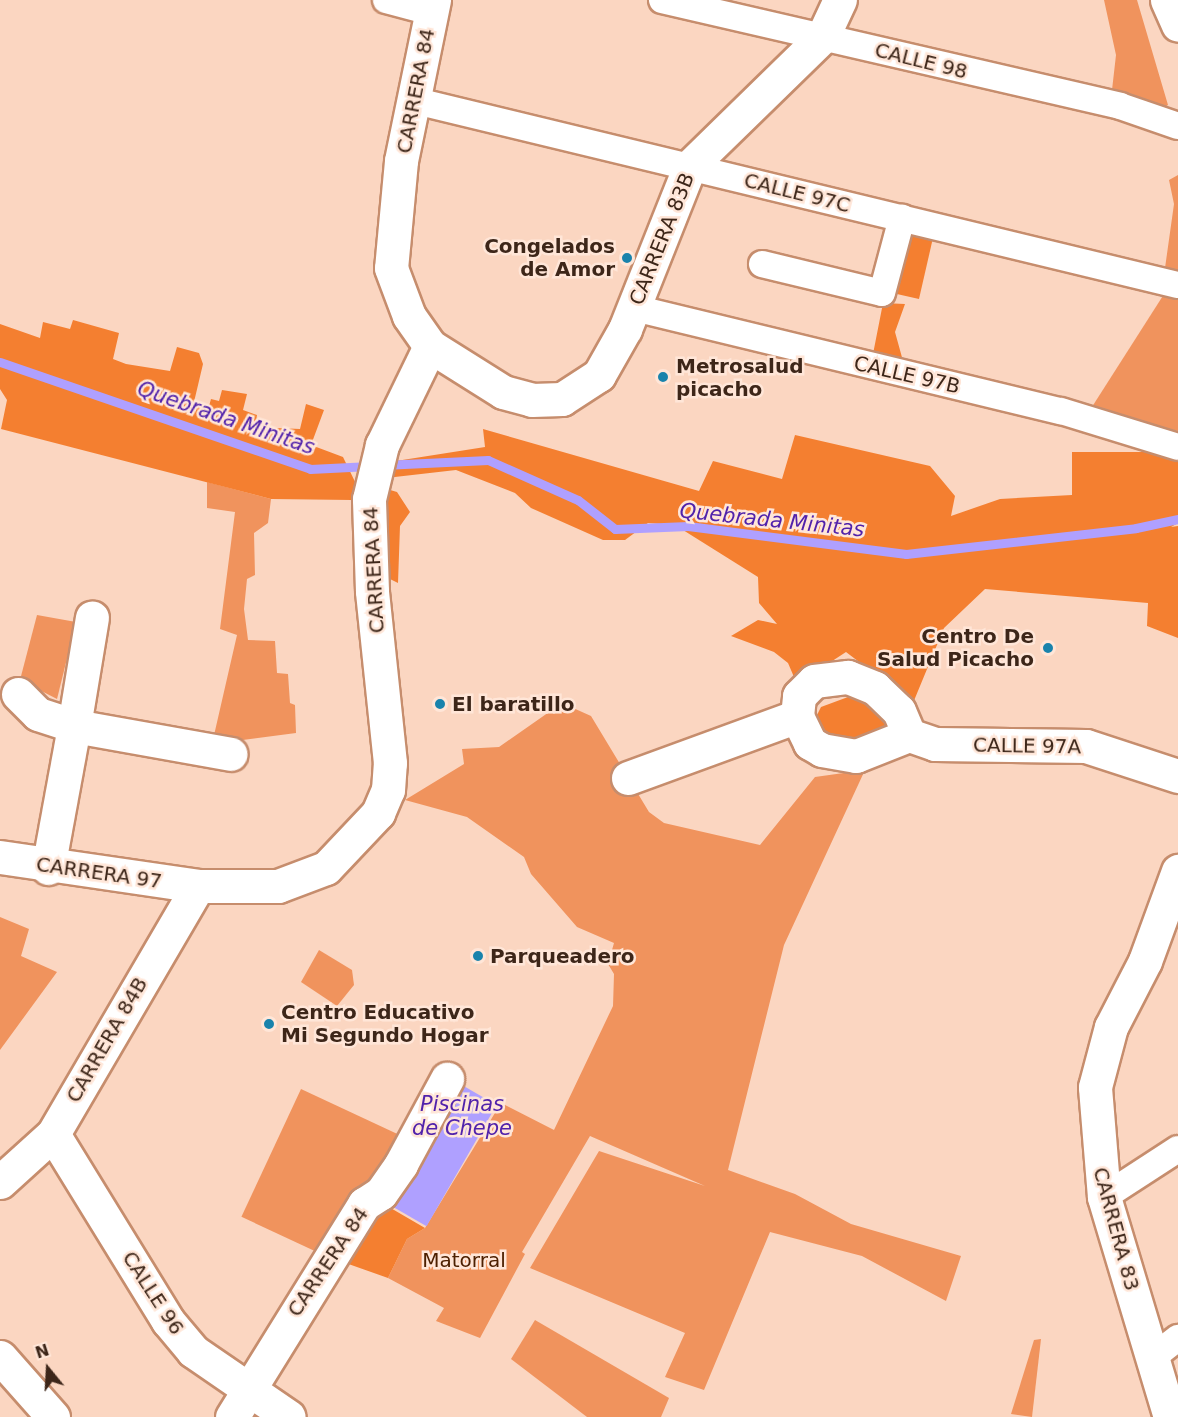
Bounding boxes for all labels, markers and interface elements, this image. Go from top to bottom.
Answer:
street label: CARRERA 84 [392,27,440,155]
street label: CALLE 98 [872,38,970,84]
street label: CALLE 97C [742,168,852,218]
street label: CARRERA 83B [625,169,699,309]
place label: Congelados de Amor [484,234,615,281]
marker: Congelados de Amor [620,251,634,265]
street label: CALLE 97B [852,351,962,399]
place label: Metrosalud picacho [676,354,803,401]
marker: Metrosalud picacho [654,368,672,386]
water label: Quebrada Minitas [134,376,318,460]
water label: Quebrada Minitas [678,498,866,542]
street label: CARRERA 84 [359,506,389,634]
place label: Centro De Salud Picacho [877,624,1034,671]
marker: Centro De Salud Picacho [1039,639,1057,657]
place label: El baratillo [452,692,575,716]
marker: El baratillo [433,697,447,711]
street label: CALLE 97A [973,733,1081,759]
street label: CARRERA 97 [35,852,163,894]
place label: Parqueadero [490,944,635,968]
marker: Parqueadero [471,949,485,963]
street label: CARRERA 84B [62,973,152,1107]
place label: Centro Educativo Mi Segundo Hogar [281,1000,489,1047]
marker: Centro Educativo Mi Segundo Hogar [262,1017,276,1031]
water label: Piscinas de Chepe [412,1091,512,1141]
street label: CARRERA 83 [1088,1165,1144,1293]
street label: CARRERA 84 [283,1203,373,1321]
street label: CALLE 96 [117,1247,189,1339]
park label: Matorral [422,1248,506,1272]
north arrow [18,1339,78,1399]
text: N [33,1340,52,1363]

